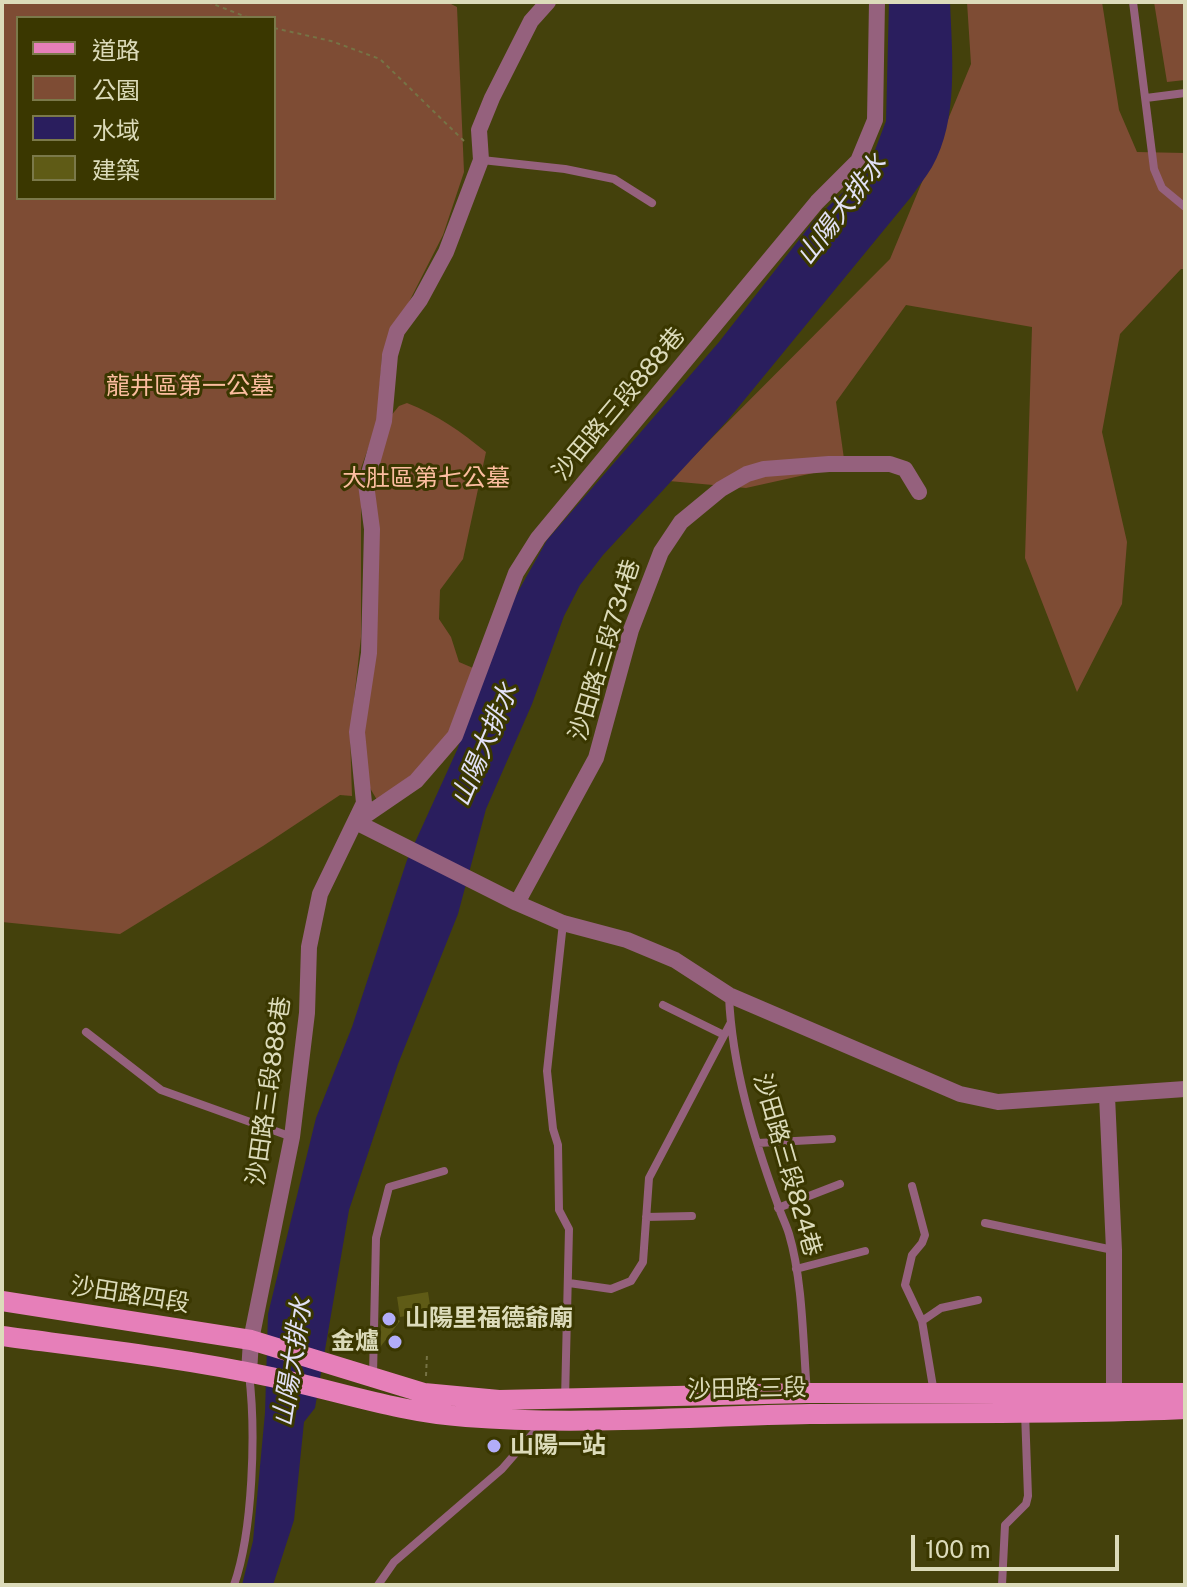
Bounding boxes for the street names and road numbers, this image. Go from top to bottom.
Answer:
street label: 沙田路三段888巷 [547,322,691,486]
street label: 沙田路三段734巷 [564,556,646,744]
street label: 沙田路三段888巷 [241,995,297,1187]
street label: 沙田路三段824巷 [747,1070,827,1260]
street label: 沙田路四段 [68,1271,192,1319]
street label: 沙田路三段 [687,1374,807,1404]

